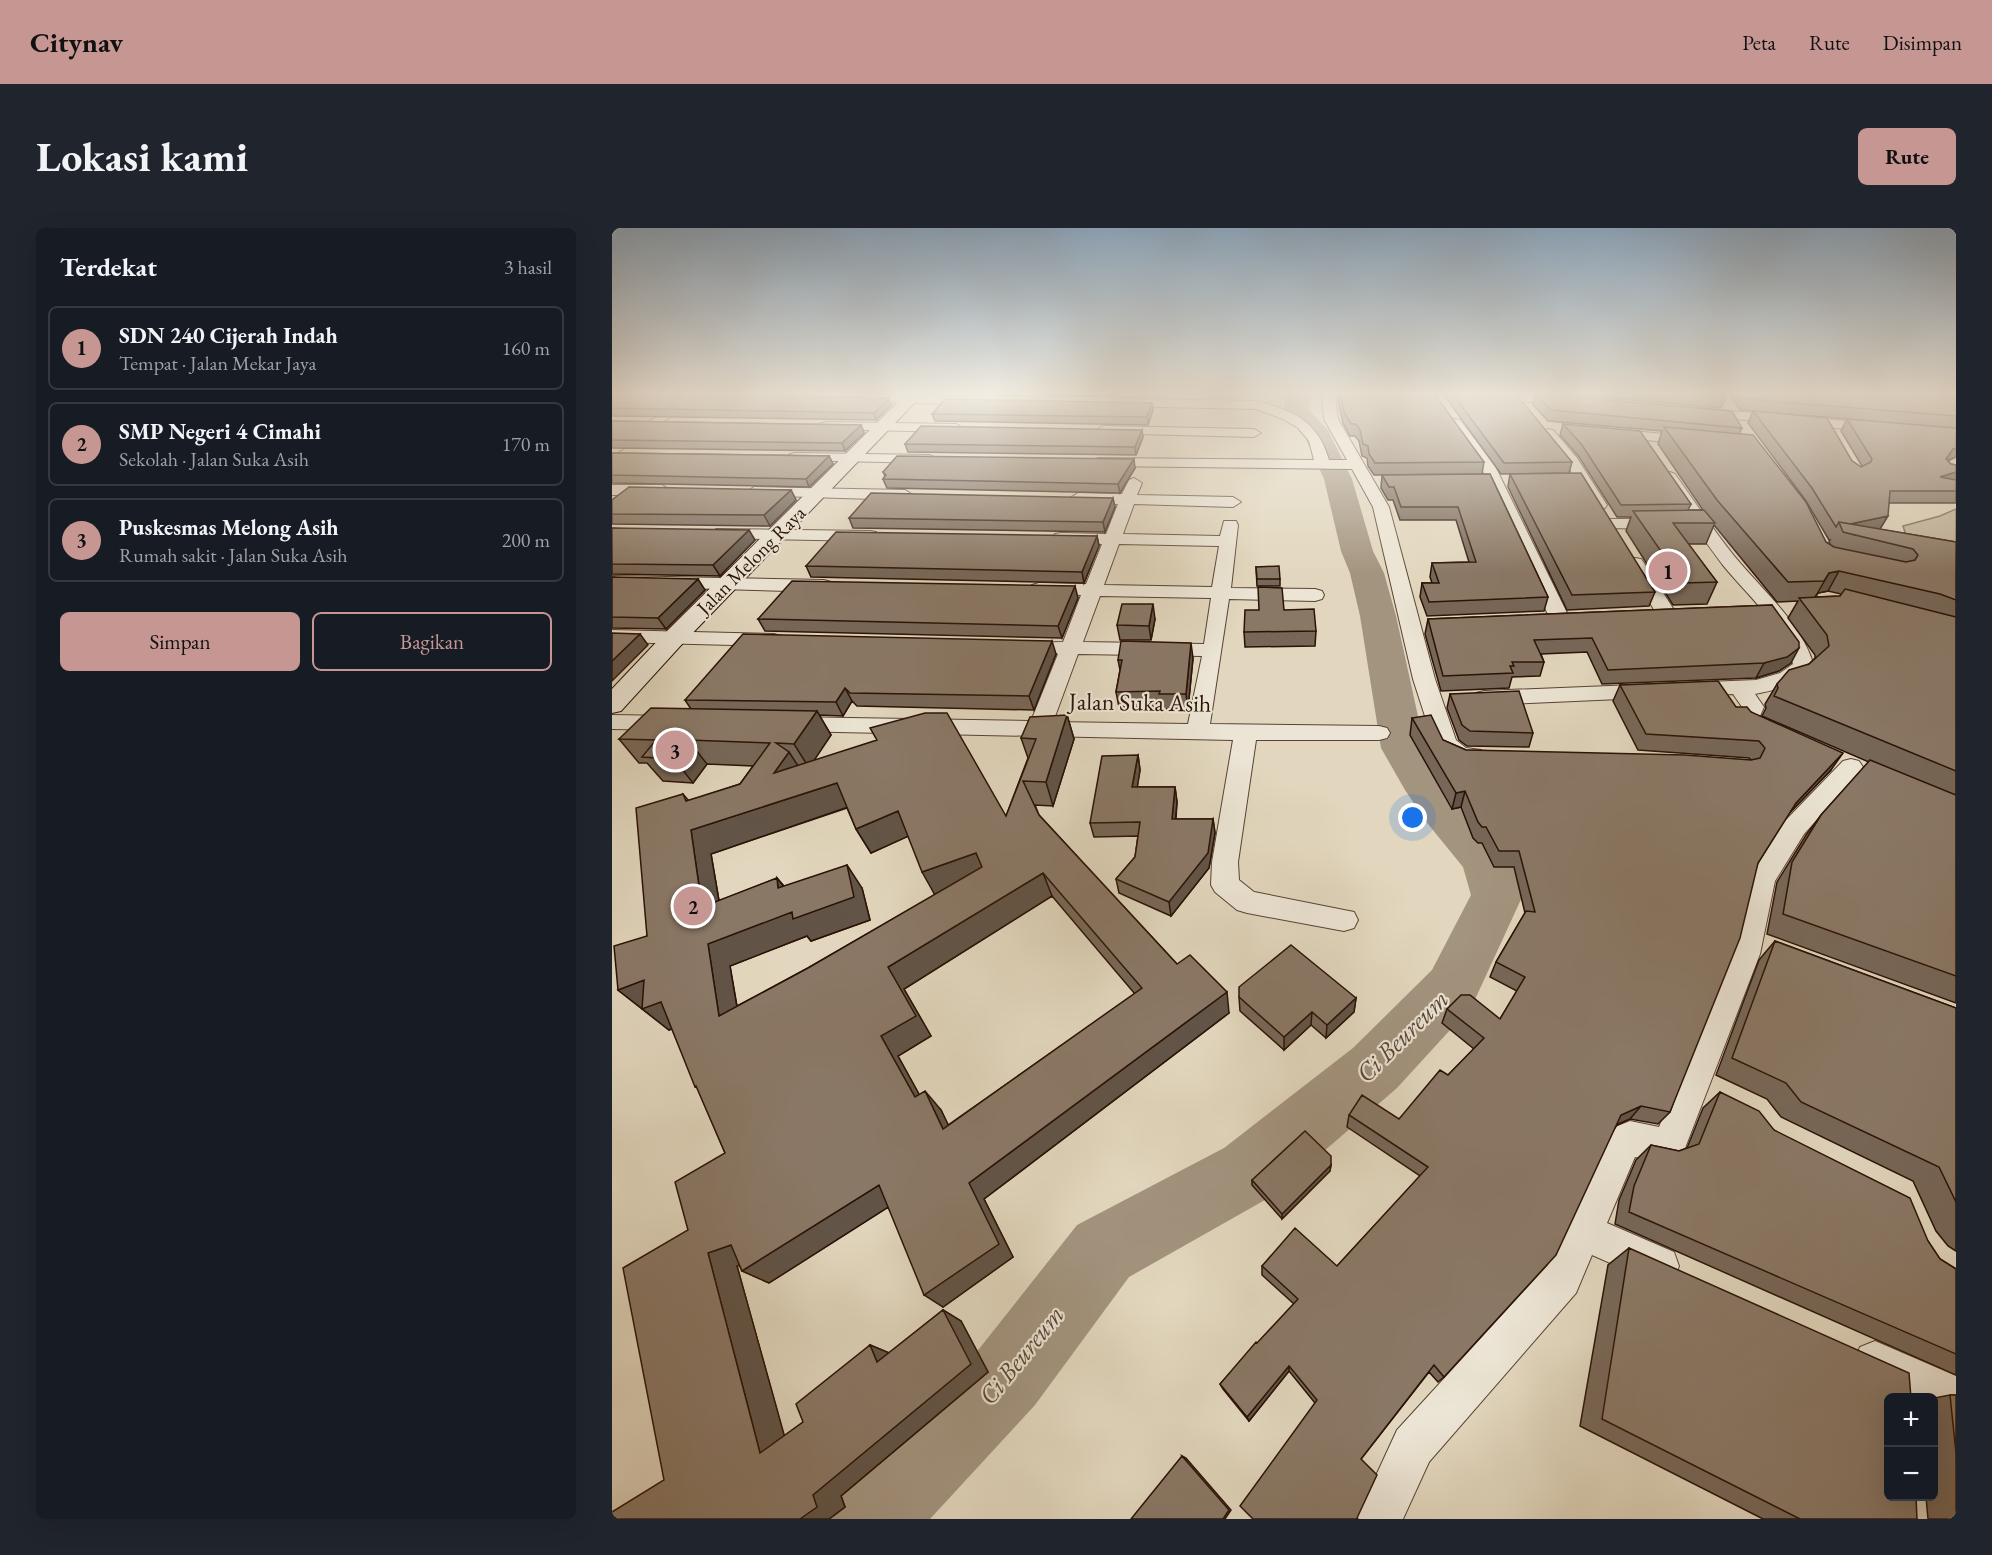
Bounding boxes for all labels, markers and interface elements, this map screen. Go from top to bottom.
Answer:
text: Citynav [30,24,123,60]
text: Peta [1742,29,1776,56]
text: Rute [1809,29,1850,56]
text: Disimpan [1883,29,1962,56]
button: Rute [1858,128,1956,185]
text: Lokasi kami [36,129,248,184]
text: Terdekat [60,250,157,284]
text: 3 hasil [504,254,552,280]
text: SDN 240 Cijerah Indah [119,321,338,350]
text: 1 [76,335,87,361]
text: 160 m [502,335,550,361]
text: Tempat · Jalan Mekar Jaya [119,350,317,376]
text: SMP Negeri 4 Cimahi [119,417,321,446]
text: 2 [76,431,87,457]
text: 170 m [502,431,550,457]
text: Sekolah · Jalan Suka Asih [119,446,309,472]
street label: Jalan Melong Raya [689,500,811,622]
text: Puskesmas Melong Asih [119,513,339,542]
text: 3 [76,527,87,553]
text: 200 m [502,527,550,553]
text: Rumah sakit · Jalan Suka Asih [119,542,347,568]
pin: 1 [1648,548,1688,594]
button: Simpan [60,612,300,671]
button: Bagikan [312,612,552,671]
street label: Jalan Suka Asih [1066,685,1212,719]
pin: 3 [656,728,694,772]
your location [1398,803,1427,832]
pin: 2 [674,884,712,928]
water label: Ci Beureum [1348,982,1456,1090]
water label: Ci Beureum [971,1298,1071,1412]
map controls [1884,1393,1938,1501]
button: + [1884,1393,1938,1447]
button: − [1884,1447,1938,1501]

